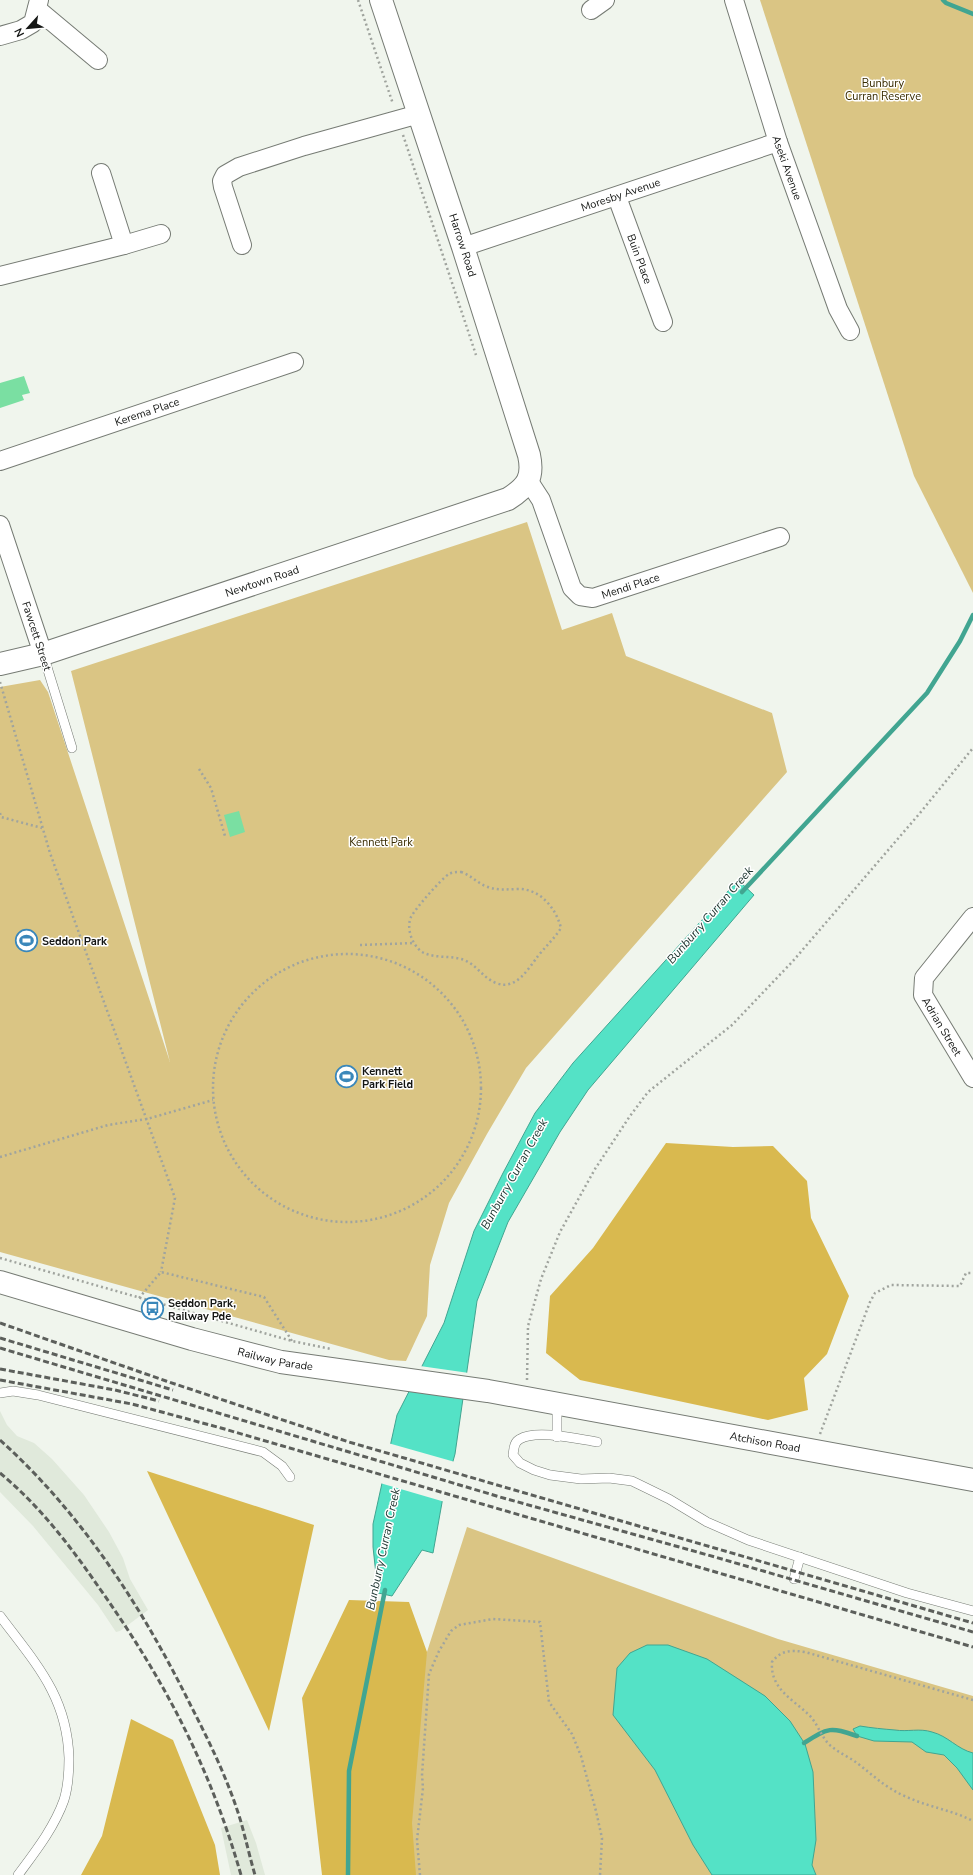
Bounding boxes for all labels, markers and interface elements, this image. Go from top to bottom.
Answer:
north arrow [8,8,48,48]
text: N [11,25,28,39]
park label: Bunbury Curran Reserve [845,76,921,104]
street label: Aseki Avenue [768,134,805,202]
street label: Moresby Avenue [579,175,662,215]
street label: Harrow Road [445,212,480,279]
street label: Buin Place [623,232,655,286]
street label: Kerema Place [113,394,182,430]
street label: Newtown Road [223,562,301,601]
street label: Mendi Place [600,570,662,603]
street label: Fawcett Street [18,600,55,673]
park label: Kennett Park [349,835,413,850]
water label: Bunburry Curran Creek [663,862,757,967]
sports icon: Seddon Park [14,928,40,954]
place label: Seddon Park [42,934,108,949]
street label: Adrian Street [918,995,965,1059]
sports icon: Kennett Park Field [333,1064,359,1090]
place label: Kennett Park Field [362,1064,413,1092]
water label: Bunburry Curran Creek [477,1115,552,1232]
bus stop icon: Seddon Park, Railway Pde [139,1296,165,1322]
place label: Seddon Park, Railway Pde [168,1296,236,1324]
street label: Railway Parade [236,1344,314,1374]
street label: Atchison Road [728,1429,802,1456]
water label: Bunburry Curran Creek [362,1486,404,1611]

